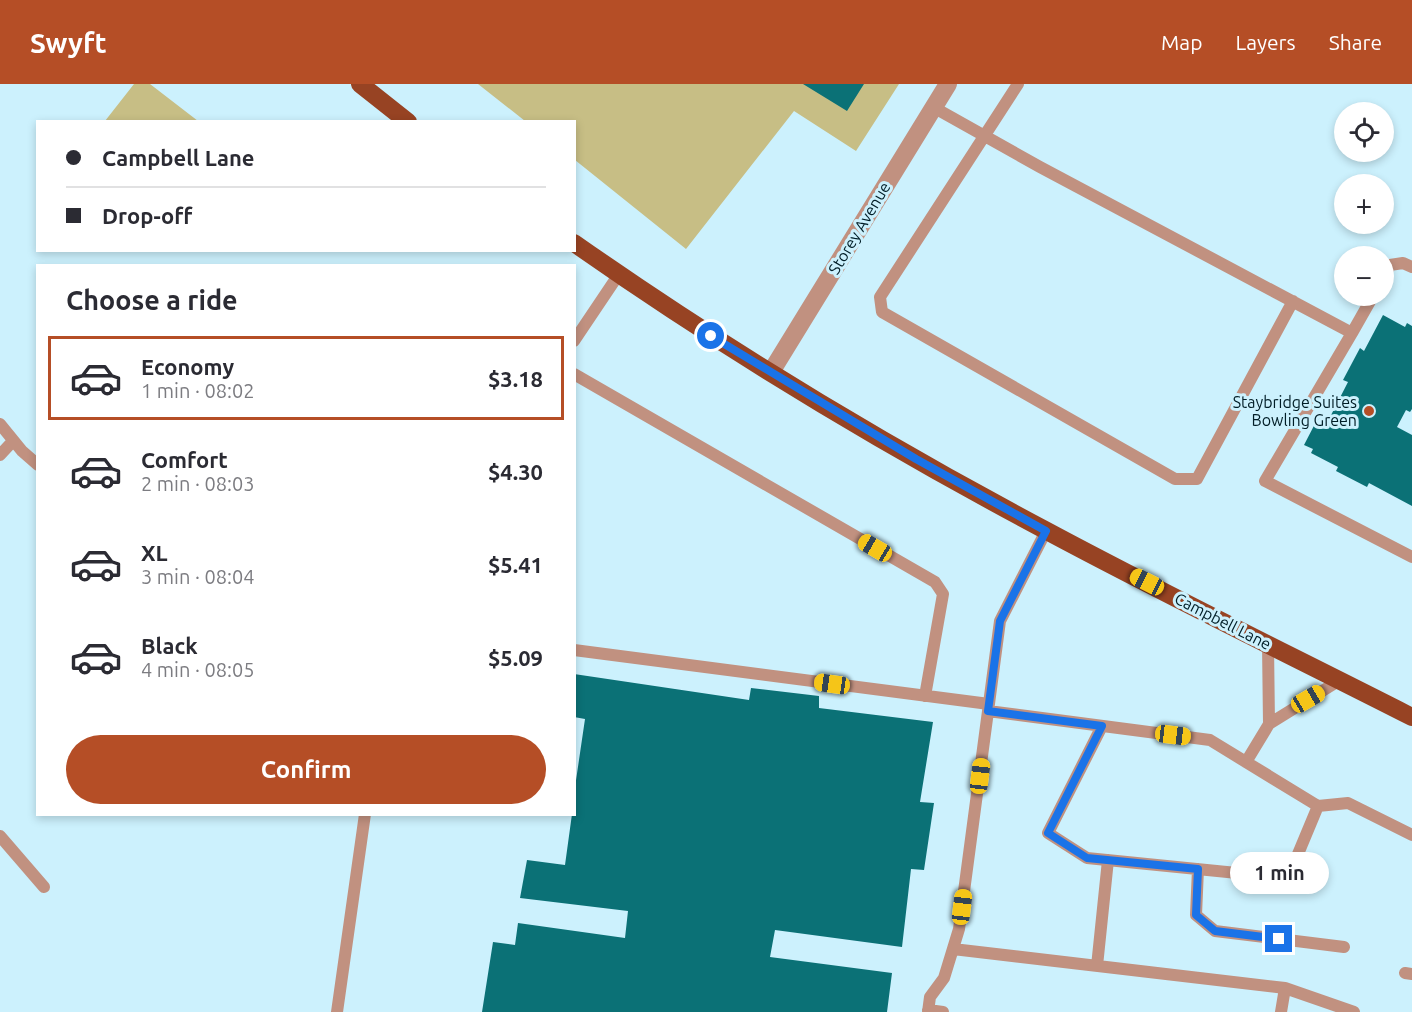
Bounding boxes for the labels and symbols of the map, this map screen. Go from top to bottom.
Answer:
street label: Storey Avenue [824,179,894,277]
route start [697,322,724,349]
place label: Staybridge Suites Bowling Green [1233,393,1357,429]
marker: Staybridge Suites Bowling Green [1362,404,1376,418]
car [855,531,895,565]
car [1127,566,1167,598]
street label: Campbell Lane [1172,589,1274,653]
car [813,673,851,695]
car [1288,682,1328,716]
car [1154,724,1192,746]
car [969,757,991,795]
callout: 1 min [1230,852,1328,894]
car [951,888,973,926]
route end [1265,925,1292,952]

